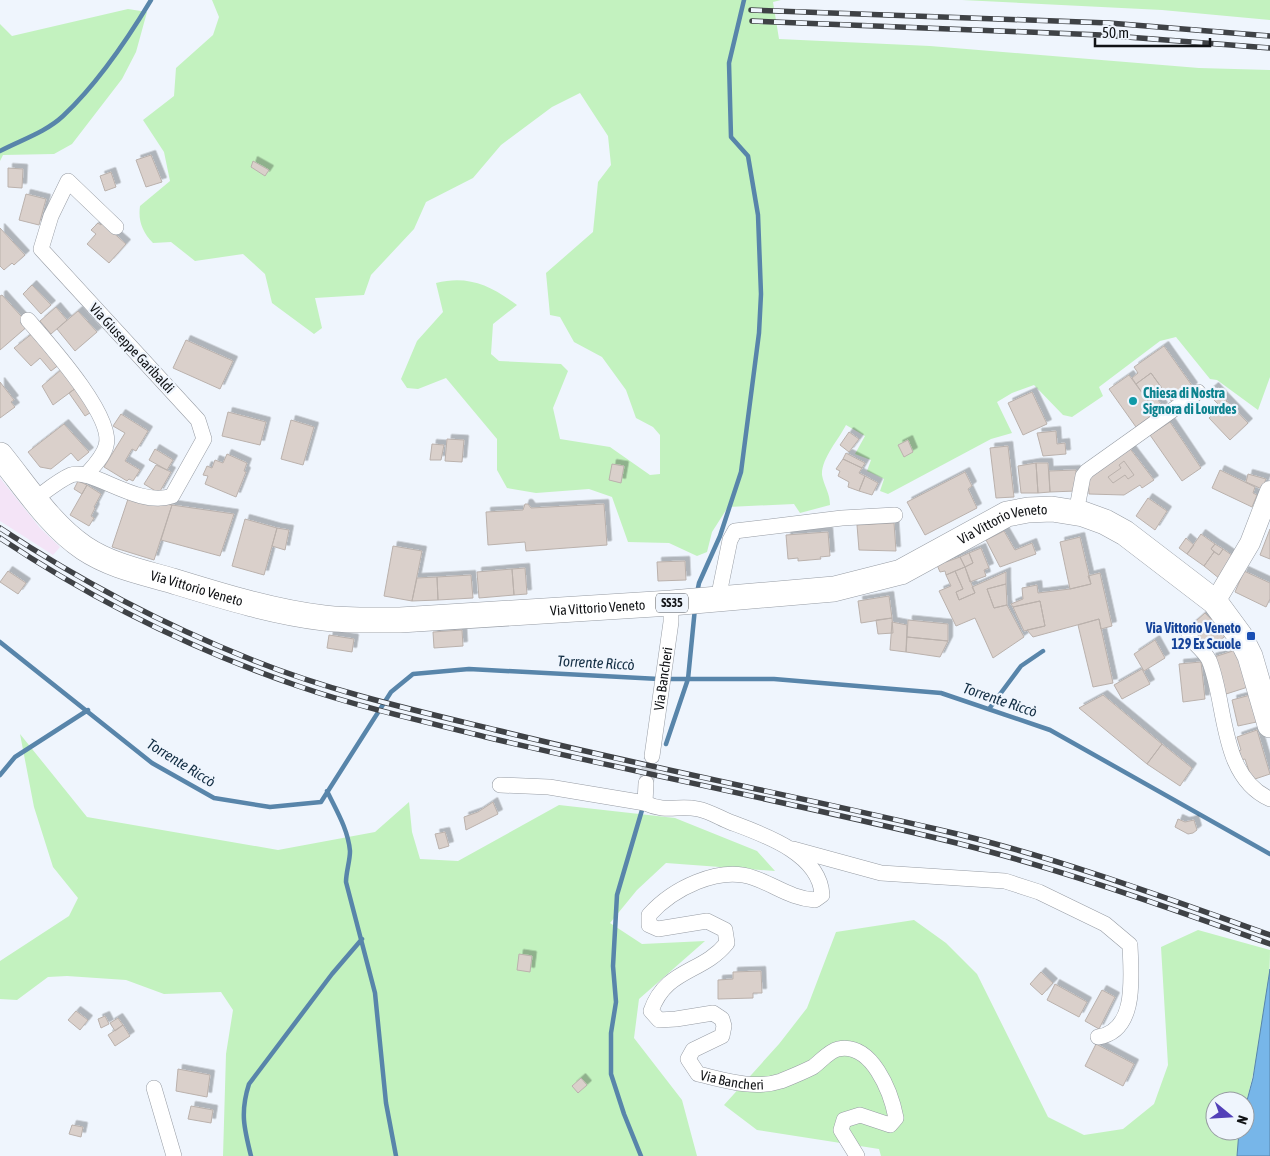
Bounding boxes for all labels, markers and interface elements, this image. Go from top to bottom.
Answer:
scale bar [1095,15,1210,47]
text: 50 m [1102,24,1129,41]
street label: Via Giuseppe Garibaldi [86,300,178,396]
place label: Chiesa di Nostra Signora di Lourdes [1143,385,1236,417]
marker: Chiesa di Nostra Signora di Lourdes [1127,395,1139,407]
street label: Via Vittorio Veneto [955,501,1048,547]
street label: Via Vittorio Veneto [149,567,245,609]
road number: SS35 [656,594,688,612]
street label: Via Vittorio Veneto [549,597,646,619]
place label: Via Vittorio Veneto 129 Ex Scuole [1145,620,1241,652]
marker: Via Vittorio Veneto 129 Ex Scuole [1245,630,1257,642]
street label: Via Bancheri [651,646,675,712]
water label: Torrente Riccò [557,652,635,673]
water label: Torrente Riccò [961,679,1040,720]
water label: Torrente Riccò [144,735,219,790]
street label: Via Bancheri [699,1067,764,1093]
north arrow [1205,1091,1255,1141]
text: N [1233,1114,1251,1126]

